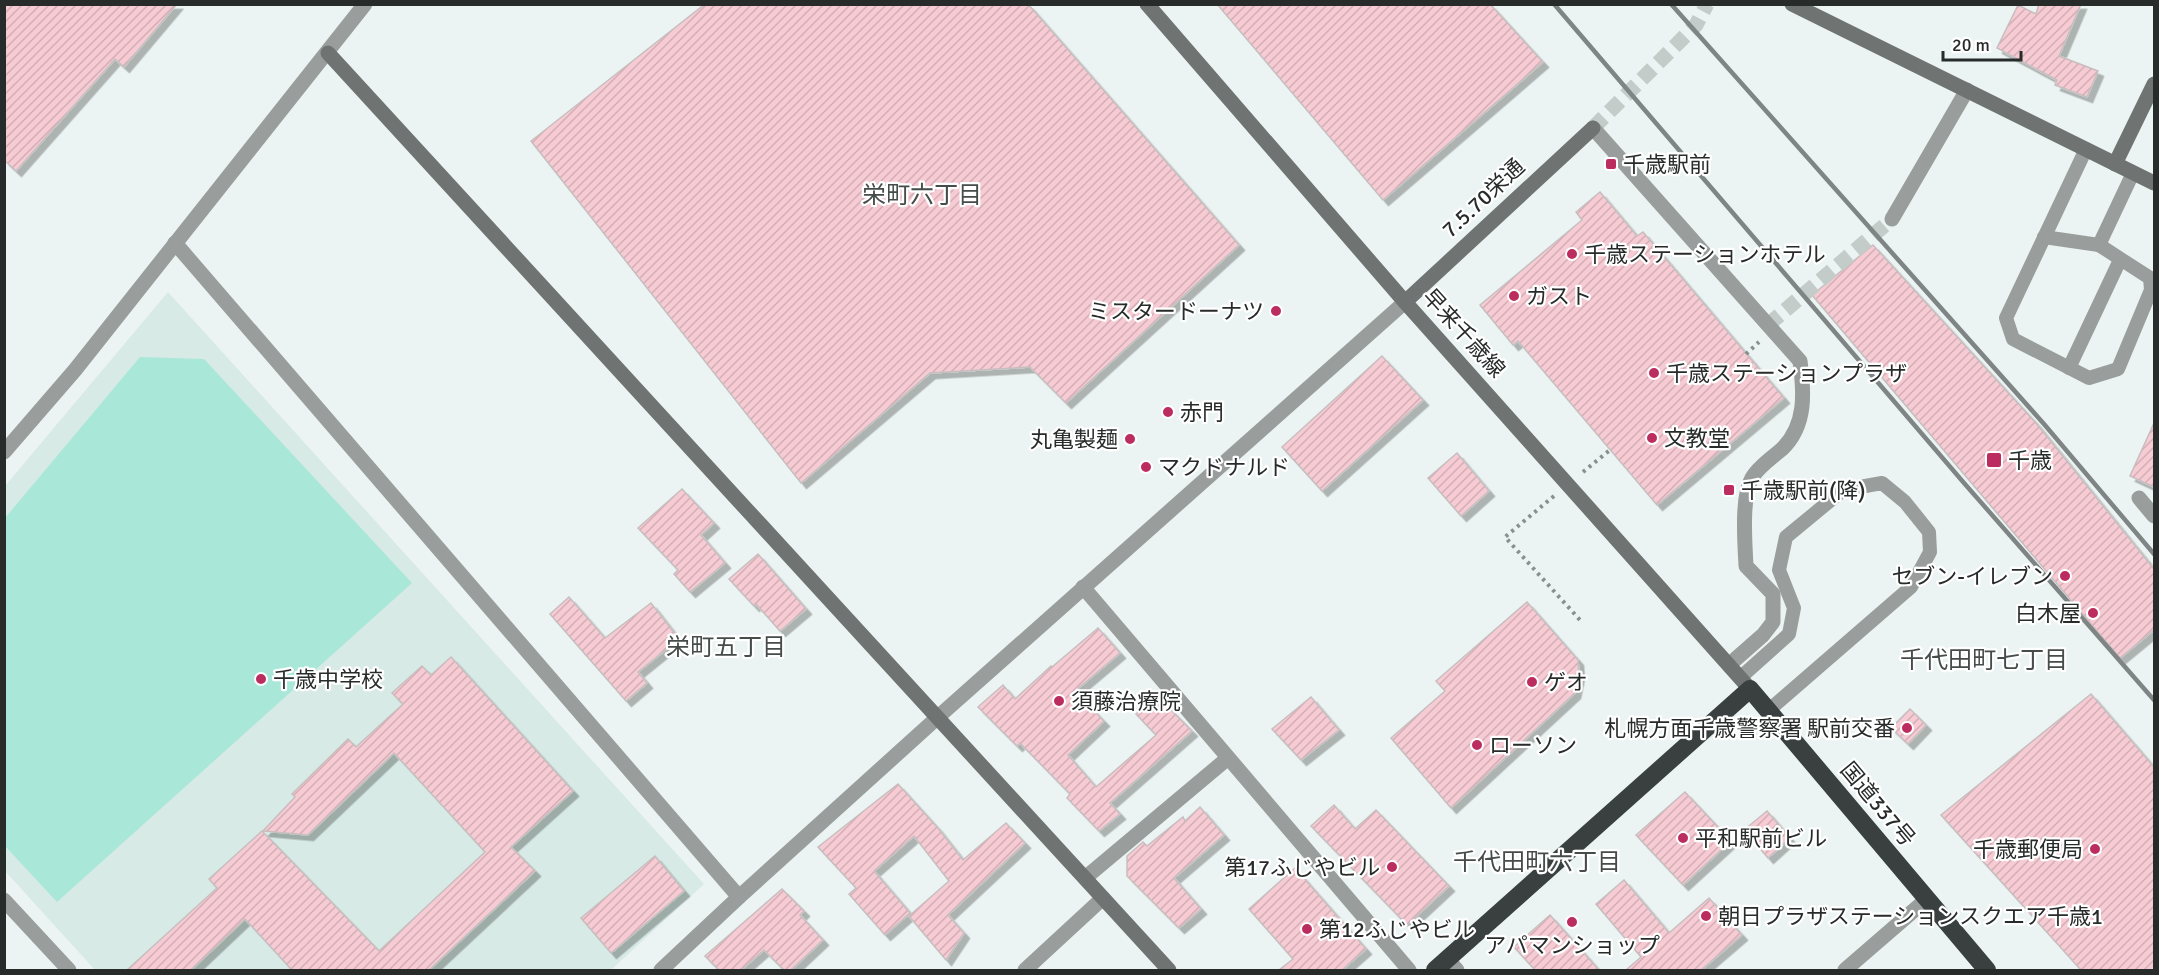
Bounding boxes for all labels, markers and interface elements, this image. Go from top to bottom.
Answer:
scale bar [1943,24,2021,62]
text: 20 m [1952,34,1990,56]
place label: 千歳駅前 [1623,151,1711,178]
street label: 7.5.70栄通 [1436,153,1530,243]
marker: 千歳駅前 [1604,157,1618,171]
district label: 栄町六丁目 [862,180,982,210]
place label: 千歳ステーションホテル [1584,241,1826,268]
marker: 千歳ステーションホテル [1565,247,1579,261]
street label: 早来千歳線 [1417,283,1511,383]
place label: ガスト [1526,283,1592,310]
marker: ガスト [1507,289,1521,303]
place label: ミスタードーナツ [1088,298,1264,325]
marker: ミスタードーナツ [1269,304,1283,318]
place label: 千歳ステーションプラザ [1666,360,1907,387]
marker: 千歳ステーションプラザ [1647,366,1661,380]
place label: 赤門 [1180,399,1224,426]
marker: 赤門 [1161,405,1175,419]
place label: 文教堂 [1664,425,1730,452]
place label: 丸亀製麺 [1030,426,1118,453]
marker: 文教堂 [1645,431,1659,445]
marker: 丸亀製麺 [1123,432,1137,446]
place label: 千歳 [2008,447,2052,474]
marker: 千歳 [1985,451,2003,469]
place label: マクドナルド [1158,454,1290,481]
marker: マクドナルド [1139,460,1153,474]
place label: 千歳駅前(降) [1741,477,1866,504]
marker: 千歳駅前(降) [1722,483,1736,497]
place label: セブン-イレブン [1891,563,2053,590]
marker: セブン-イレブン [2058,569,2072,583]
place label: 白木屋 [2015,600,2081,627]
marker: 白木屋 [2086,606,2100,620]
district label: 栄町五丁目 [666,632,786,662]
district label: 千代田町七丁目 [1900,645,2068,675]
place label: 千歳中学校 [273,666,383,693]
place label: ゲオ [1544,669,1588,696]
marker: 千歳中学校 [254,672,268,686]
marker: ゲオ [1525,675,1539,689]
place label: 須藤治療院 [1071,688,1181,715]
marker: 須藤治療院 [1052,694,1066,708]
place label: 札幌方面千歳警察署 駅前交番 [1604,715,1895,742]
marker: 札幌方面千歳警察署 駅前交番 [1900,721,1914,735]
place label: ローソン [1489,732,1577,759]
marker: ローソン [1470,738,1484,752]
street label: 国道337号 [1835,756,1921,852]
place label: 平和駅前ビル [1695,825,1827,852]
marker: 平和駅前ビル [1676,831,1690,845]
place label: 千歳郵便局 [1973,836,2083,863]
marker: 千歳郵便局 [2088,842,2102,856]
district label: 千代田町六丁目 [1453,847,1621,877]
place label: 第17ふじやビル [1224,854,1380,881]
marker: 第17ふじやビル [1385,860,1399,874]
place label: 朝日プラザステーションスクエア千歳1 [1718,903,2103,930]
marker: 朝日プラザステーションスクエア千歳1 [1699,909,1713,923]
marker: アパマンショップ [1565,915,1579,929]
place label: 第12ふじやビル [1319,916,1475,943]
marker: 第12ふじやビル [1300,922,1314,936]
place label: アパマンショップ [1484,932,1660,959]

